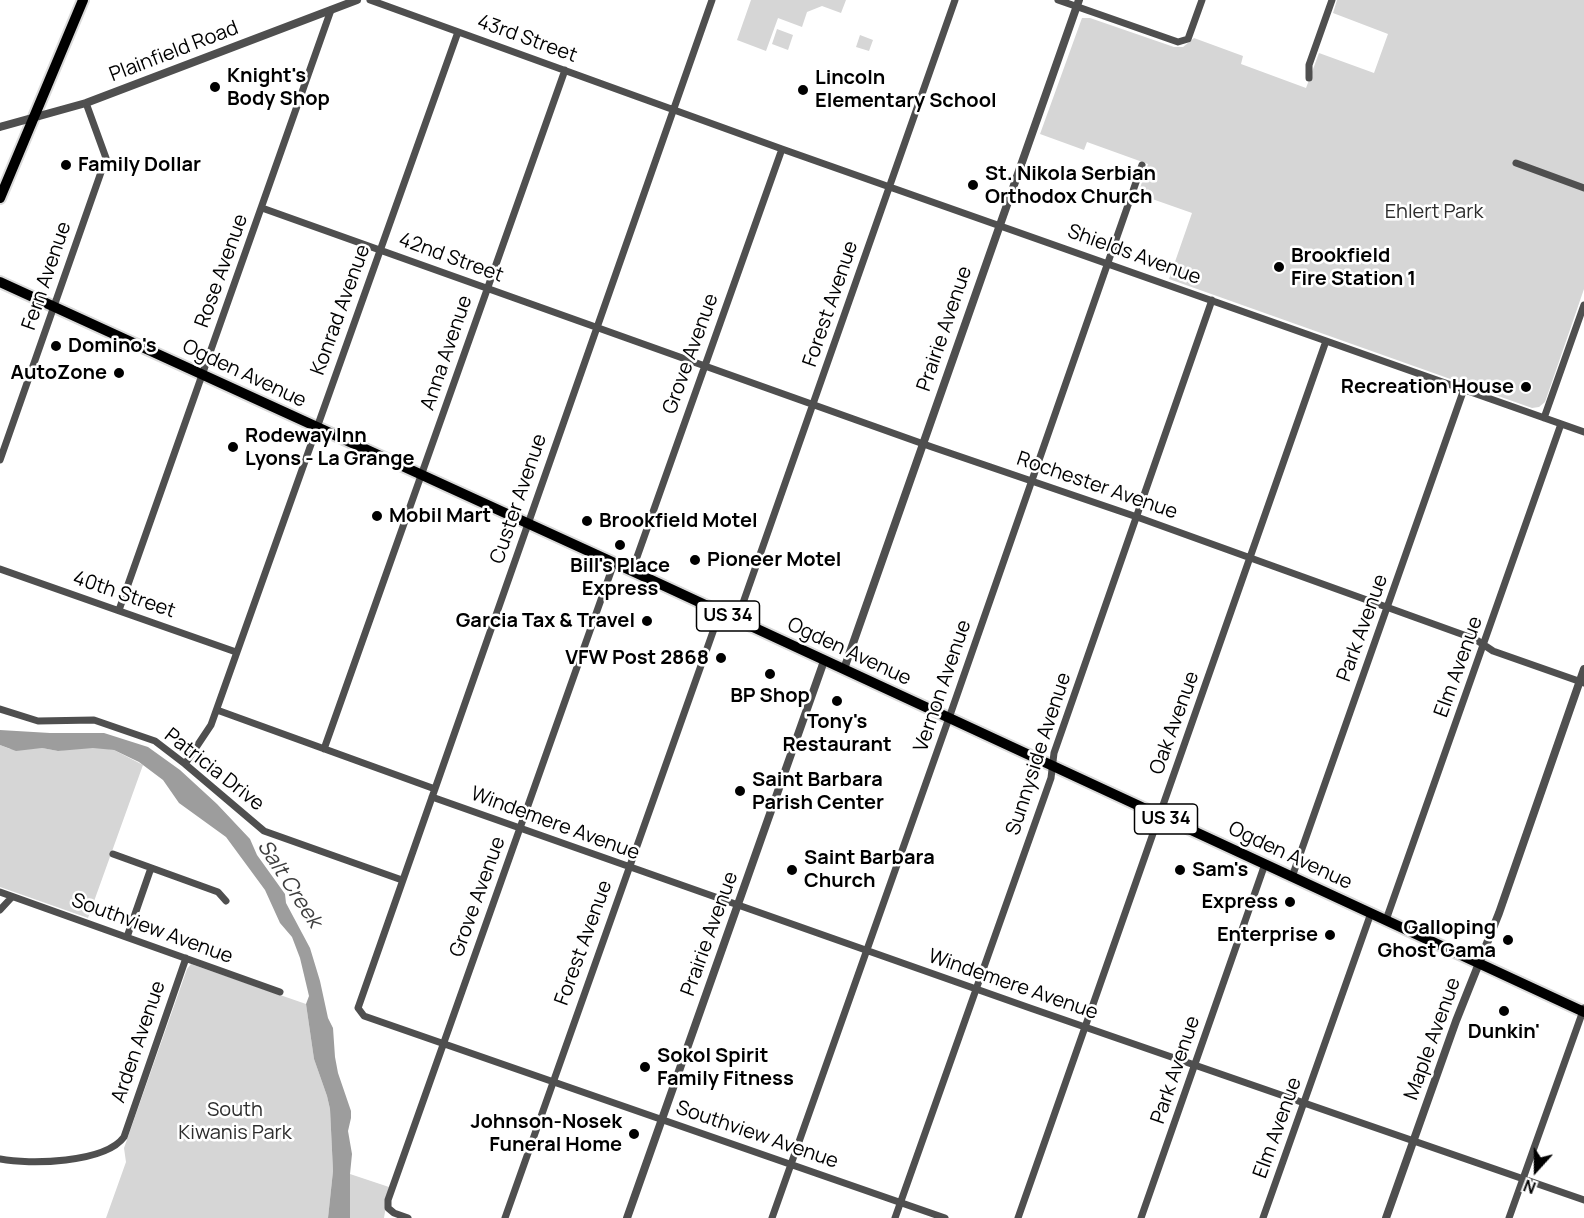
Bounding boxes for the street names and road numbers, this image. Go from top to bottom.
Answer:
street label: 43rd Street [474,10,580,68]
street label: Plainfield Road [106,16,242,88]
street label: Rose Avenue [190,211,254,331]
street label: Fern Avenue [17,219,77,333]
street label: Shields Avenue [1064,220,1204,290]
street label: 42nd Street [395,228,507,288]
street label: Forest Avenue [798,238,864,370]
street label: Konrad Avenue [306,242,376,378]
street label: Prairie Avenue [912,263,978,395]
street label: Grove Avenue [658,290,724,418]
street label: Anna Avenue [416,292,478,414]
street label: Ogden Avenue [178,335,310,413]
street label: Custer Avenue [486,431,552,567]
street label: Rochester Avenue [1013,447,1181,525]
street label: 40th Street [70,566,178,624]
street label: Park Avenue [1333,571,1393,685]
road number: US 34 [696,601,760,631]
street label: Ogden Avenue [783,613,915,691]
street label: Elm Avenue [1430,613,1488,721]
street label: Vernon Avenue [909,617,977,755]
street label: Oak Avenue [1145,668,1205,778]
street label: Sunnyside Avenue [1001,670,1077,838]
street label: Patricia Drive [159,724,269,816]
street label: Windemere Avenue [467,782,643,866]
road number: US 34 [1134,804,1198,834]
street label: Ogden Avenue [1224,817,1356,895]
street label: Grove Avenue [445,833,511,961]
street label: Prairie Avenue [676,868,744,1000]
street label: Forest Avenue [550,877,618,1009]
street label: Southview Avenue [68,889,236,969]
street label: Windemere Avenue [925,945,1101,1025]
street label: Maple Avenue [1400,974,1466,1104]
street label: Arden Avenue [107,978,171,1106]
street label: Park Avenue [1146,1013,1206,1127]
street label: Elm Avenue [1249,1074,1307,1182]
street label: Southview Avenue [673,1096,841,1174]

